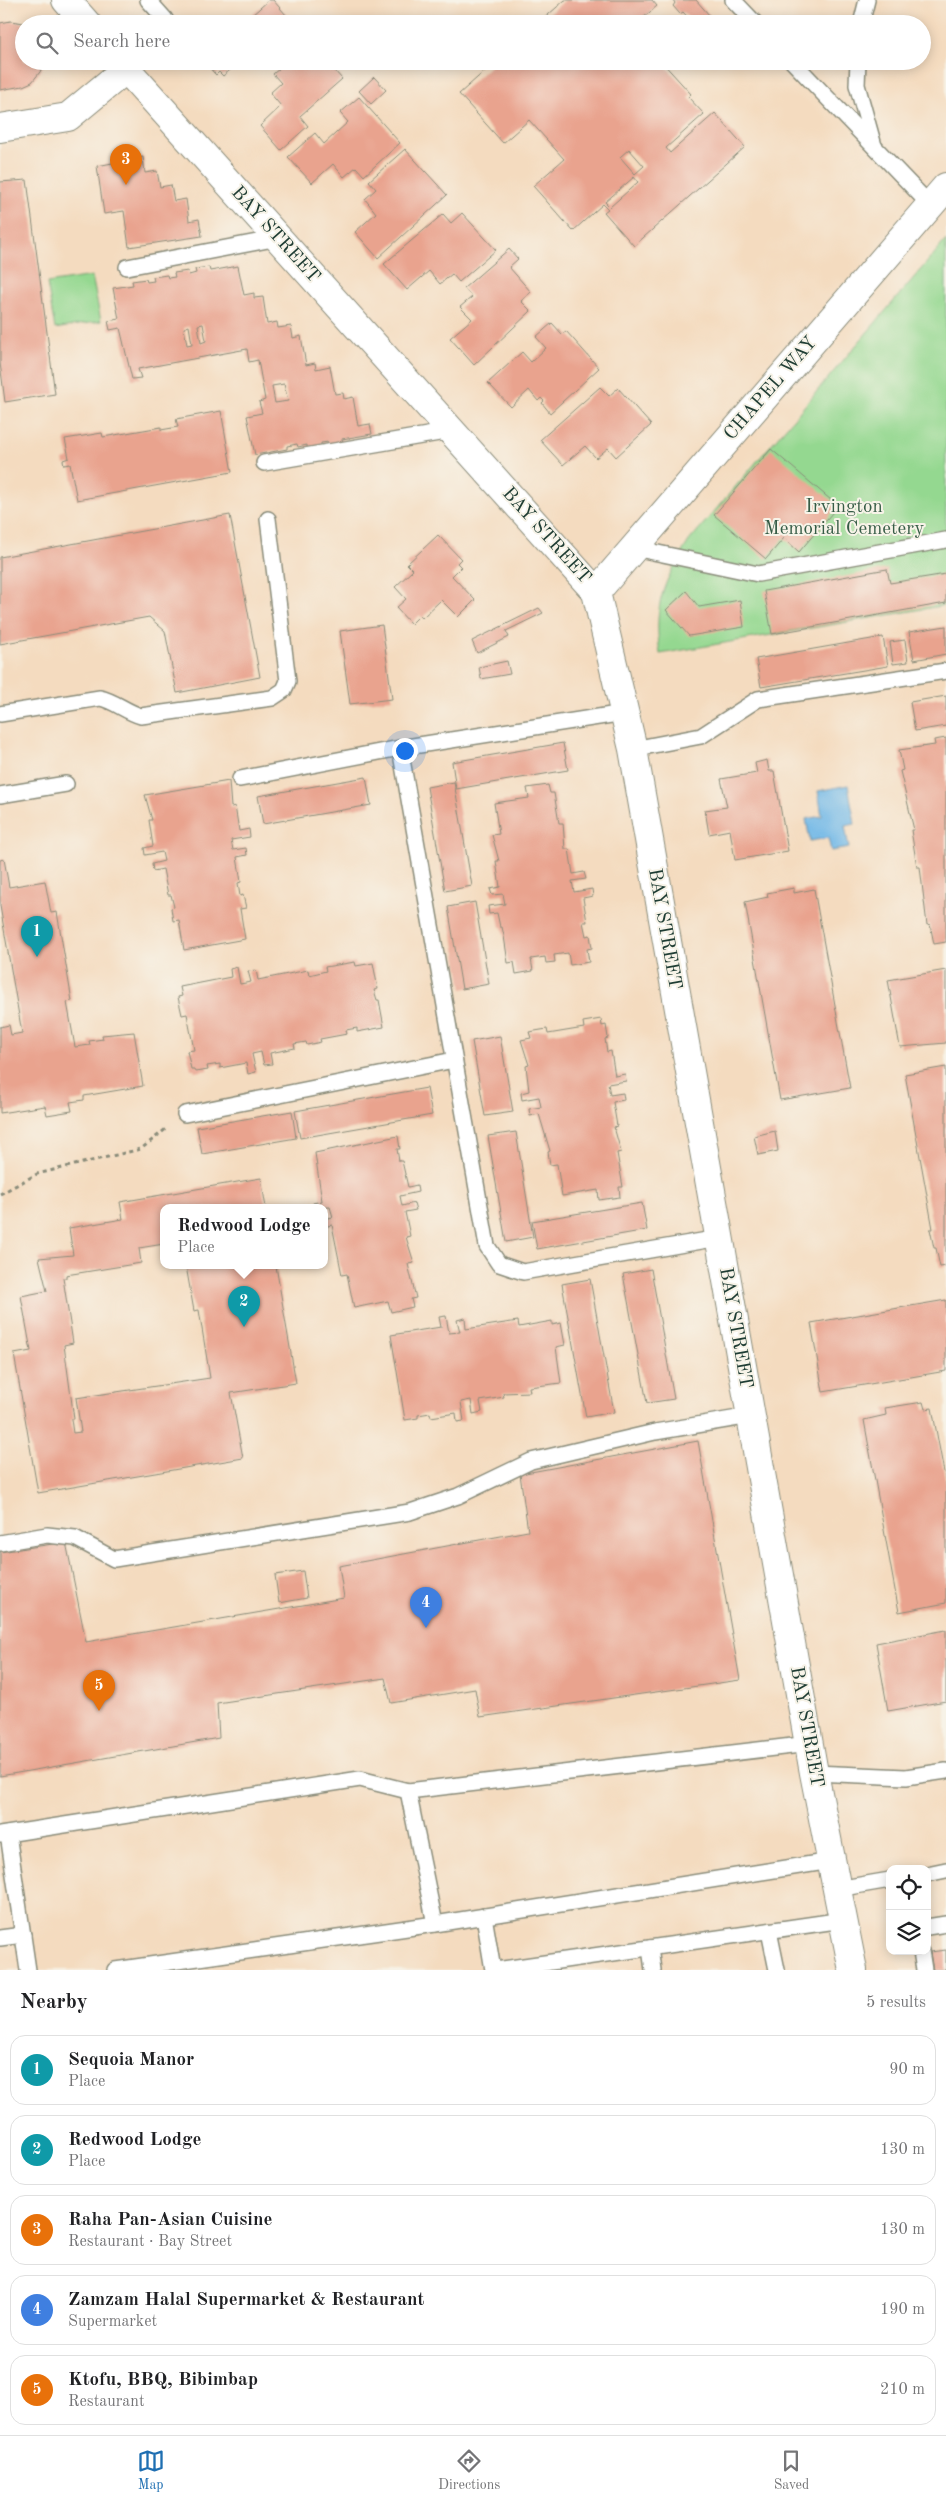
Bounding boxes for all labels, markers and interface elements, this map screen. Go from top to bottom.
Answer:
search box [15,15,931,70]
icon: search [33,29,61,57]
text: Search here [73,33,170,52]
pin: 3 [110,144,142,185]
street label: BAY STREET [227,183,323,287]
street label: CHAPEL WAY [721,334,821,444]
street label: BAY STREET [498,484,594,588]
park label: Irvington Memorial Cemetery [764,498,924,539]
your location [392,738,418,764]
street label: BAY STREET [644,867,684,991]
pin: 1 [21,916,53,957]
popup [160,1204,328,1269]
text: Redwood Lodge [177,1217,311,1236]
text: Place [177,1240,215,1256]
street label: BAY STREET [715,1266,755,1390]
pin: 2 [228,1286,260,1327]
pin: 4 [410,1587,442,1628]
street label: BAY STREET [786,1665,826,1789]
pin: 5 [83,1670,115,1711]
map controls [886,1865,931,1955]
button: locate [886,1865,931,1910]
button: layers [886,1910,931,1955]
text: Nearby [20,1992,88,2013]
text: 5 results [866,1995,926,2011]
text: Sequoia Manor [68,2051,194,2070]
text: 1 [32,2062,42,2078]
text: 90 m [889,2062,925,2078]
text: Place [68,2074,105,2090]
text: Redwood Lodge [68,2131,201,2150]
text: 2 [32,2142,42,2158]
text: 130 m [880,2142,925,2158]
text: Place [68,2154,105,2170]
text: Raha Pan-Asian Cuisine [68,2211,272,2230]
text: 3 [32,2222,42,2238]
text: 130 m [880,2222,925,2238]
text: Restaurant · Bay Street [68,2234,232,2250]
text: Zamzam Halal Supermarket & Restaurant [68,2291,425,2310]
text: 4 [32,2302,42,2318]
text: 190 m [880,2302,925,2318]
text: Supermarket [68,2314,157,2330]
text: Ktofu, BBQ, Bibimbap [68,2371,258,2390]
text: 5 [32,2382,42,2398]
text: 210 m [880,2382,925,2398]
text: Restaurant [68,2394,145,2410]
tab: Map [137,2447,165,2494]
tab: Directions [438,2447,500,2494]
tab: Saved [774,2447,809,2494]

